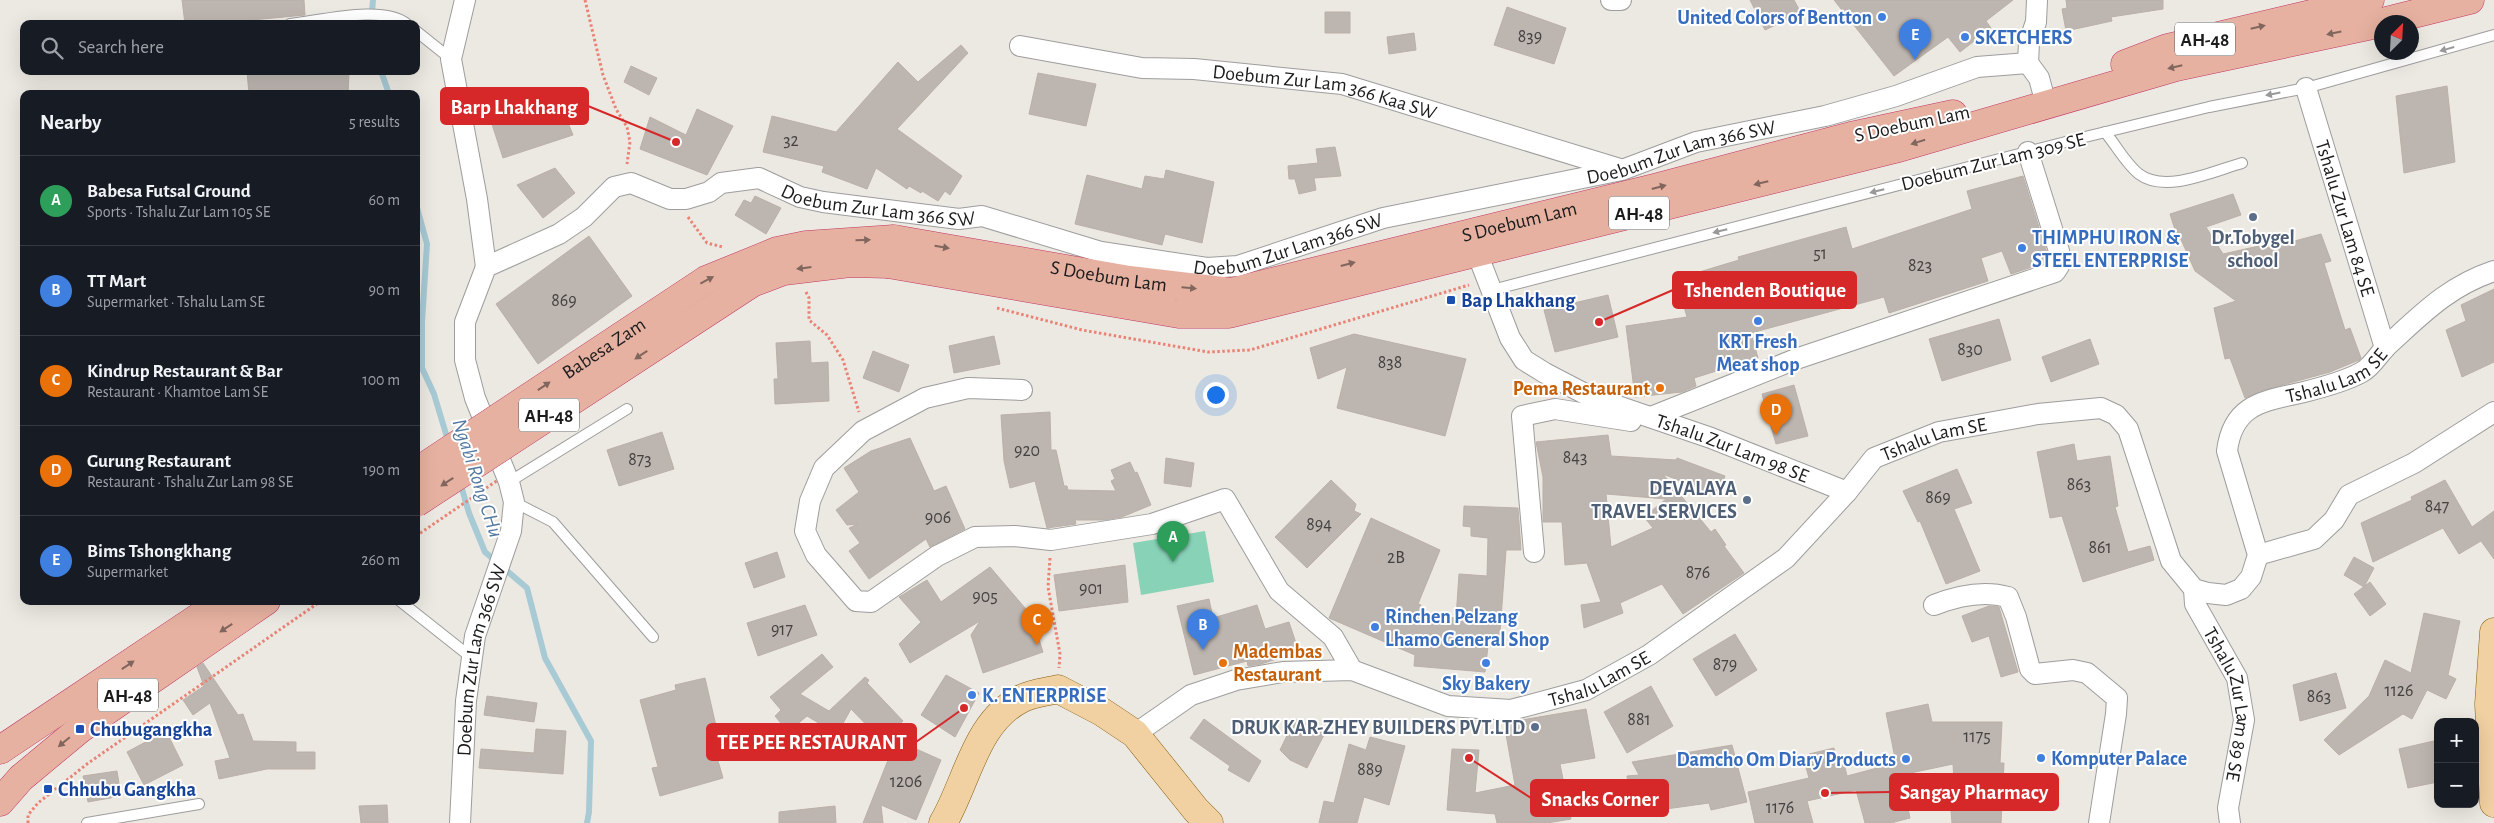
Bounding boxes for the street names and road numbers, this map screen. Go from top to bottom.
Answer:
road number: AH-48 [2175,22,2235,56]
street label: Doebum Zur Lam 366 Kaa SW [1212,62,1439,123]
street label: S Doebum Lam [1853,102,1972,146]
street label: Doebum Zur Lam 366 SW [1585,117,1777,188]
street label: Doebum Zur Lam 309 SE [1899,129,2088,195]
street label: Tshalu Zur Lam 84 SE [2311,138,2378,299]
street label: Doebum Zur Lam 366 SW [778,181,977,230]
road number: AH-48 [1609,197,1669,230]
street label: S Doebum Lam [1460,198,1579,246]
street label: Doebum Zur Lam 366 SW [1192,210,1385,279]
street label: S Doebum Lam [1049,257,1168,295]
street label: Babesa Zam [559,314,649,383]
street label: Tshalu Lam SE [2284,345,2392,407]
road number: AH-48 [519,398,579,432]
street label: Tshalu Zur Lam 98 SE [1653,411,1812,487]
street label: Tshalu Lam SE [1878,414,1989,465]
street label: Doebum Zur Lam 366 SW [454,562,510,757]
street label: Tshalu Zur Lam 89 SE [2199,624,2253,783]
street label: Tshalu Lam SE [1546,647,1654,711]
road number: AH-48 [98,678,158,712]

